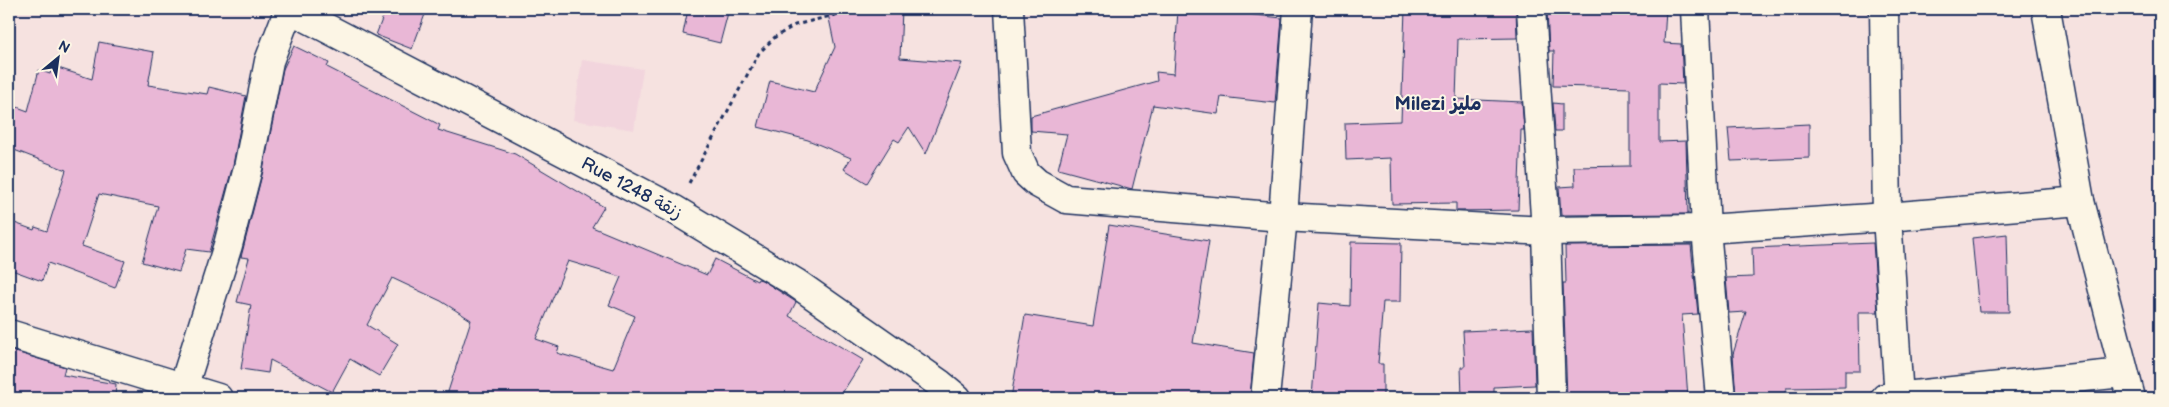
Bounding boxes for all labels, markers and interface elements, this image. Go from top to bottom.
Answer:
north arrow [32,32,82,82]
text: N [55,37,73,57]
district label: Milezi مليز [1395,93,1481,116]
street label: Rue 1248 زنقة [578,153,686,224]

